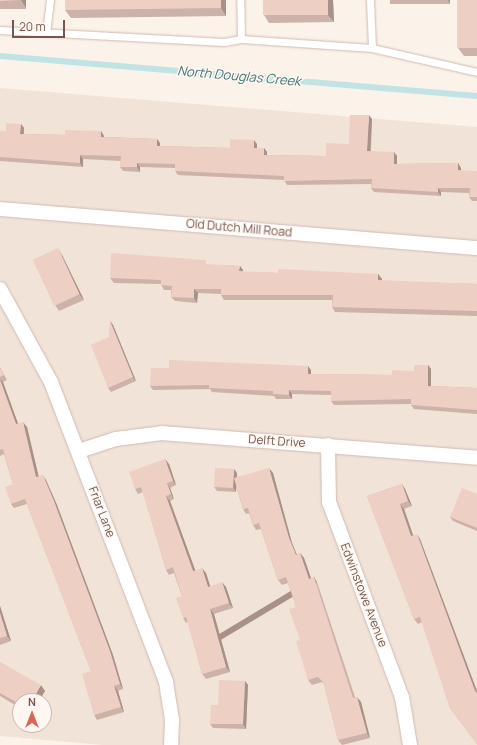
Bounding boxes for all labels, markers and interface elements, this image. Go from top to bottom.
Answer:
scale bar [14,12,67,38]
text: 20 m [19,18,46,35]
water label: North Douglas Creek [177,63,301,89]
street label: Old Dutch Mill Road [185,216,293,240]
street label: Delft Drive [248,432,306,450]
street label: Friar Lane [86,484,118,540]
street label: Edwinstowe Avenue [338,541,390,649]
north arrow [12,693,52,733]
text: N [28,694,36,709]

